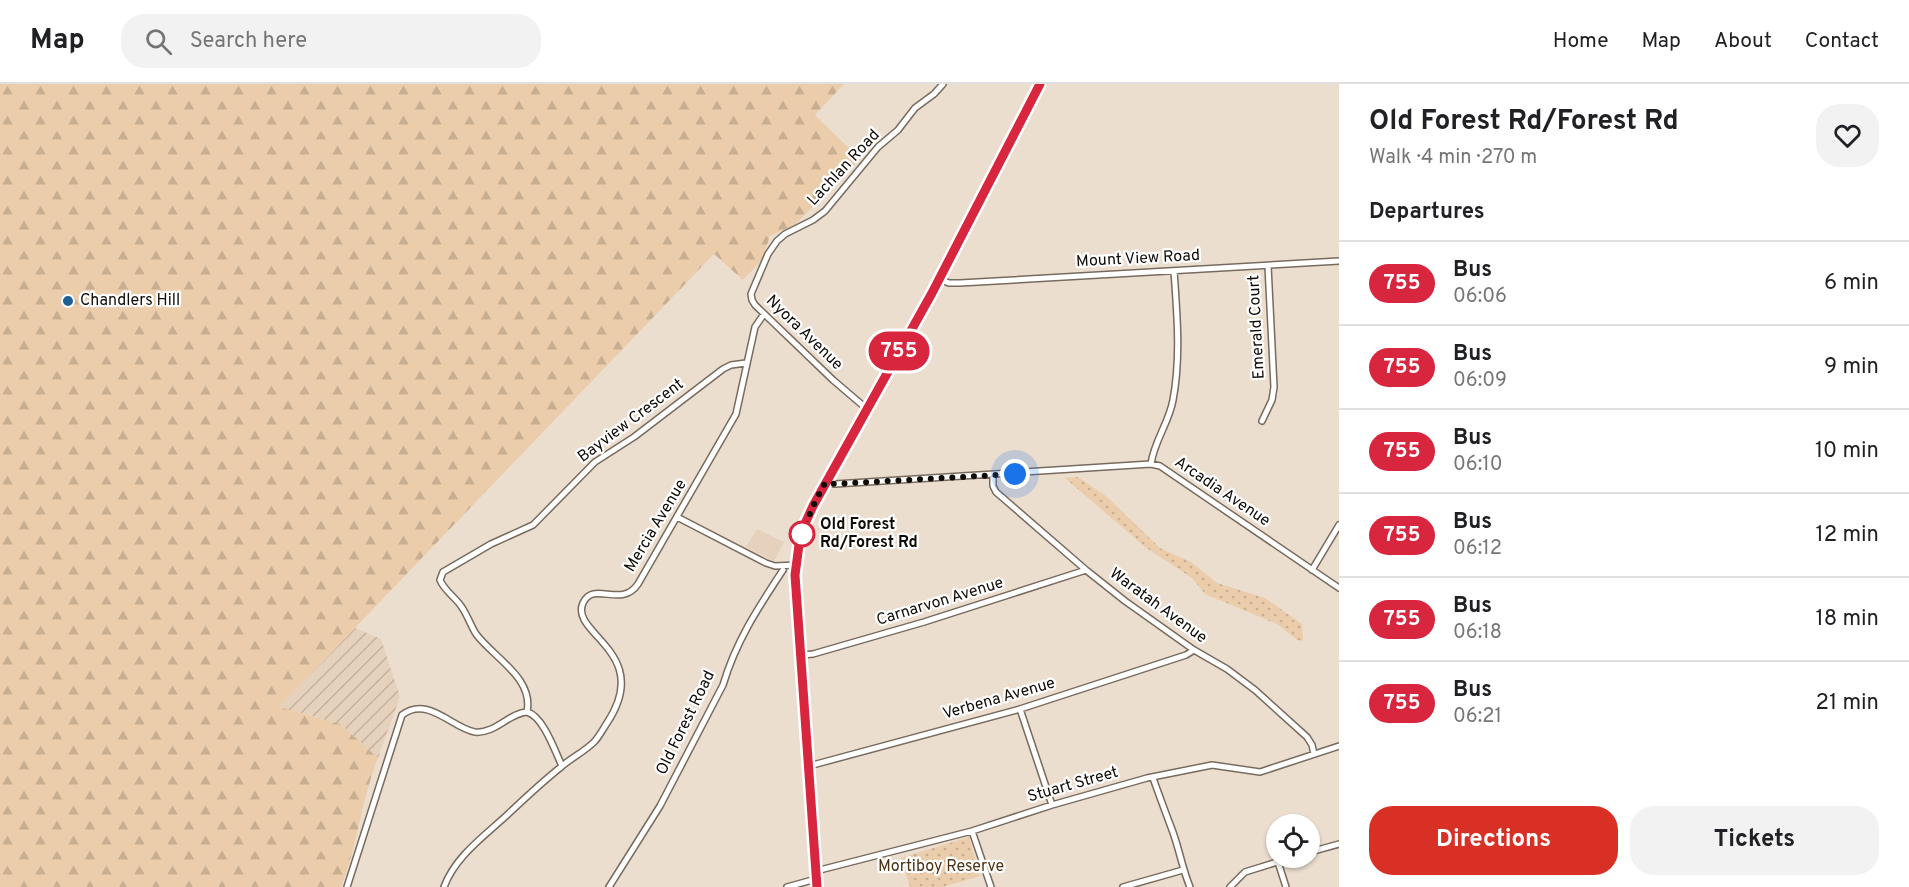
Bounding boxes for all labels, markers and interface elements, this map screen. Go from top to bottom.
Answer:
search box [121,14,541,68]
text: Map [30,23,85,59]
icon: search [142,25,175,58]
text: Search here [190,28,307,55]
text: Home [1553,28,1609,55]
text: Map [1642,28,1681,55]
text: About [1714,28,1772,55]
text: Contact [1805,28,1879,55]
text: Old Forest Rd/Forest Rd [1369,104,1679,140]
button: heart [1816,104,1879,167]
street label: Lachlan Road [804,126,884,210]
text: Walk · 4 min · 270 m [1369,145,1537,171]
text: Departures [1369,199,1485,226]
street label: Mount View Road [1076,246,1200,272]
text: Bus [1453,257,1492,284]
text: 755 [1384,270,1420,297]
text: 6 min [1824,270,1879,297]
street label: Emerald Court [1244,274,1270,380]
text: 06:06 [1453,284,1507,310]
place label: Chandlers Hill [80,291,180,311]
street label: Nyora Avenue [761,291,847,375]
marker: Chandlers Hill [61,294,75,308]
line badge: 755 [864,332,934,370]
text: 755 [881,338,917,365]
text: Bus [1453,341,1492,368]
text: 755 [1384,354,1420,381]
text: 9 min [1824,354,1879,381]
text: 06:09 [1453,368,1507,394]
street label: Bayview Crescent [574,375,688,467]
text: Bus [1453,425,1492,452]
text: 755 [1384,438,1420,465]
text: 10 min [1815,438,1879,465]
text: 06:10 [1453,452,1503,478]
street label: Arcadia Avenue [1170,453,1274,531]
your location [1000,459,1030,489]
street label: Mercia Avenue [620,476,692,576]
text: Bus [1453,509,1492,536]
place label: Old Forest Rd/Forest Rd [820,515,918,553]
marker: Old Forest Rd/Forest Rd [789,521,815,547]
text: 755 [1384,522,1420,549]
text: 12 min [1816,522,1879,549]
text: 06:12 [1453,536,1502,562]
street label: Waratah Avenue [1105,564,1211,648]
street label: Carnarvon Avenue [874,573,1006,631]
text: Bus [1453,593,1492,620]
text: 755 [1384,606,1420,633]
text: 18 min [1816,606,1879,633]
text: 06:18 [1453,620,1502,646]
street label: Old Forest Road [652,668,720,778]
street label: Verbena Avenue [941,673,1057,725]
text: Bus [1453,677,1492,704]
text: 755 [1384,690,1420,717]
text: 21 min [1816,690,1879,717]
text: 06:21 [1453,704,1502,730]
street label: Stuart Street [1025,763,1121,807]
button: Directions [1369,806,1618,875]
button: Tickets [1630,806,1879,875]
map controls [1266,814,1320,868]
button: locate [1266,814,1320,868]
park label: Mortiboy Reserve [878,857,1004,877]

